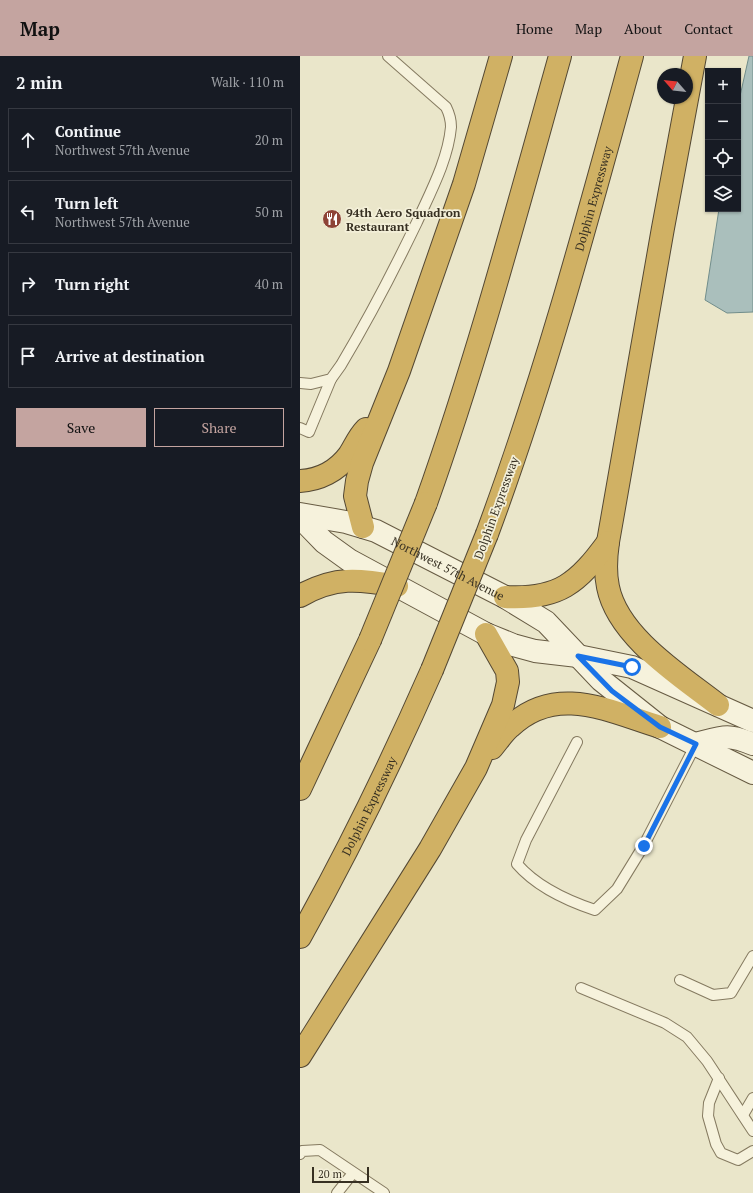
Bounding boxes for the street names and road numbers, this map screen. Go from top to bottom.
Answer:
street label: Dolphin Expressway [571,143,615,253]
street label: Dolphin Expressway [470,454,522,561]
street label: Northwest 57th Avenue [389,533,507,603]
street label: Dolphin Expressway [338,753,400,858]

